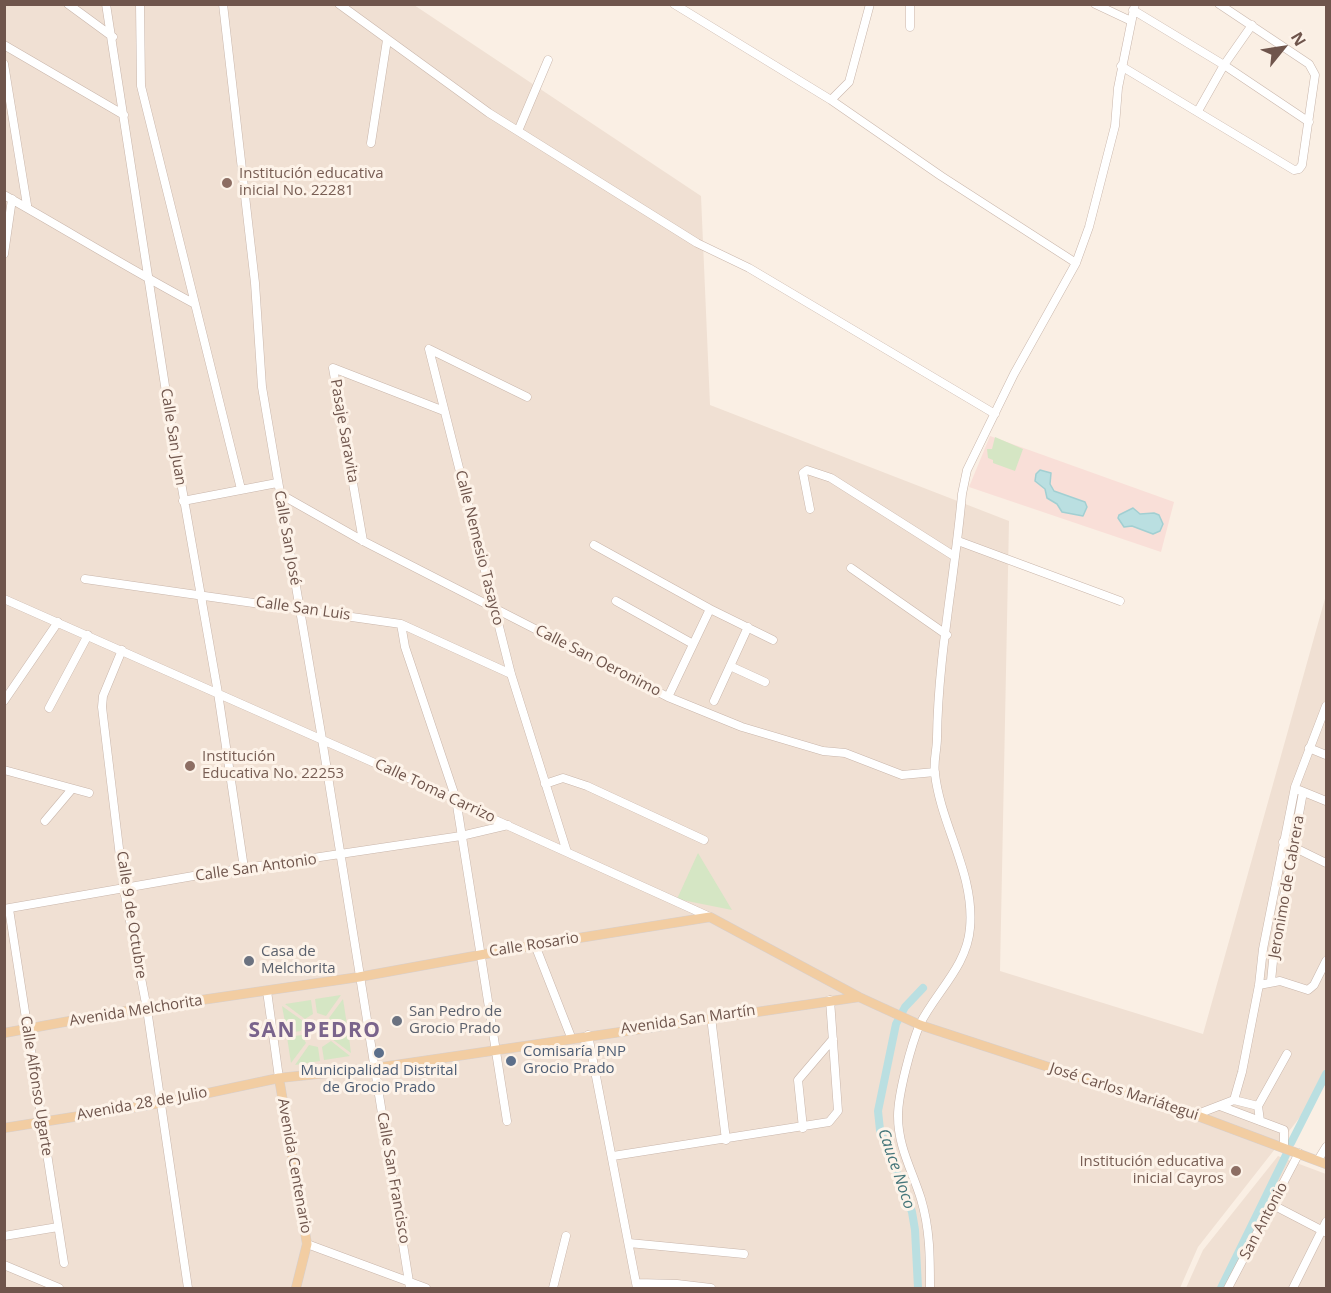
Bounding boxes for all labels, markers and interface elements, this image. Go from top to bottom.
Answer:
north arrow [1253,18,1313,78]
text: N [1286,28,1311,50]
place label: Institución educativa inicial No. 22281 [239,165,384,200]
marker: Institución educativa inicial No. 22281 [220,176,234,190]
street label: Pasaje Saravita [326,378,362,484]
street label: Calle San Juan [156,387,190,487]
street label: Calle Nemesio Tasayco [451,469,507,627]
street label: Calle San José [270,489,304,587]
street label: Calle San Luis [255,593,351,625]
street label: Calle San Oeronimo [532,622,664,700]
place label: Institución Educativa No. 22253 [202,748,344,783]
street label: Calle Toma Carrizo [372,755,498,827]
marker: Institución Educativa No. 22253 [183,759,197,773]
street label: Jeronimo de Cabrera [1266,814,1308,960]
street label: Calle 9 de Octubre [112,850,150,980]
street label: Calle San Antonio [194,851,318,885]
street label: Calle Rosario [488,929,580,961]
place label: Casa de Melchorita [261,943,336,978]
marker: Casa de Melchorita [242,954,256,968]
street label: Avenida Melchorita [68,992,204,1030]
street label: Avenida San Martín [620,1002,756,1038]
place label: San Pedro de Grocio Prado [409,1003,502,1038]
marker: San Pedro de Grocio Prado [390,1014,404,1028]
street label: Calle Alfonso Ugarte [16,1015,56,1157]
district label: SAN PEDRO [248,1018,382,1044]
place label: Comisaría PNP Grocio Prado [523,1043,626,1078]
marker: Municipalidad Distrital de Grocio Prado [372,1046,386,1060]
marker: Comisaría PNP Grocio Prado [504,1054,518,1068]
street label: José Carlos Mariátegui [1047,1059,1201,1125]
place label: Municipalidad Distrital de Grocio Prado [301,1062,457,1097]
street label: Avenida 28 de Julio [75,1084,209,1124]
street label: Avenida Centenario [273,1097,315,1235]
street label: Calle San Francisco [373,1111,413,1245]
water label: Cauce Noco [873,1126,919,1212]
place label: Institución educativa inicial Cayros [1079,1153,1224,1188]
marker: Institución educativa inicial Cayros [1229,1164,1243,1178]
street label: San Antonio [1236,1179,1292,1263]

